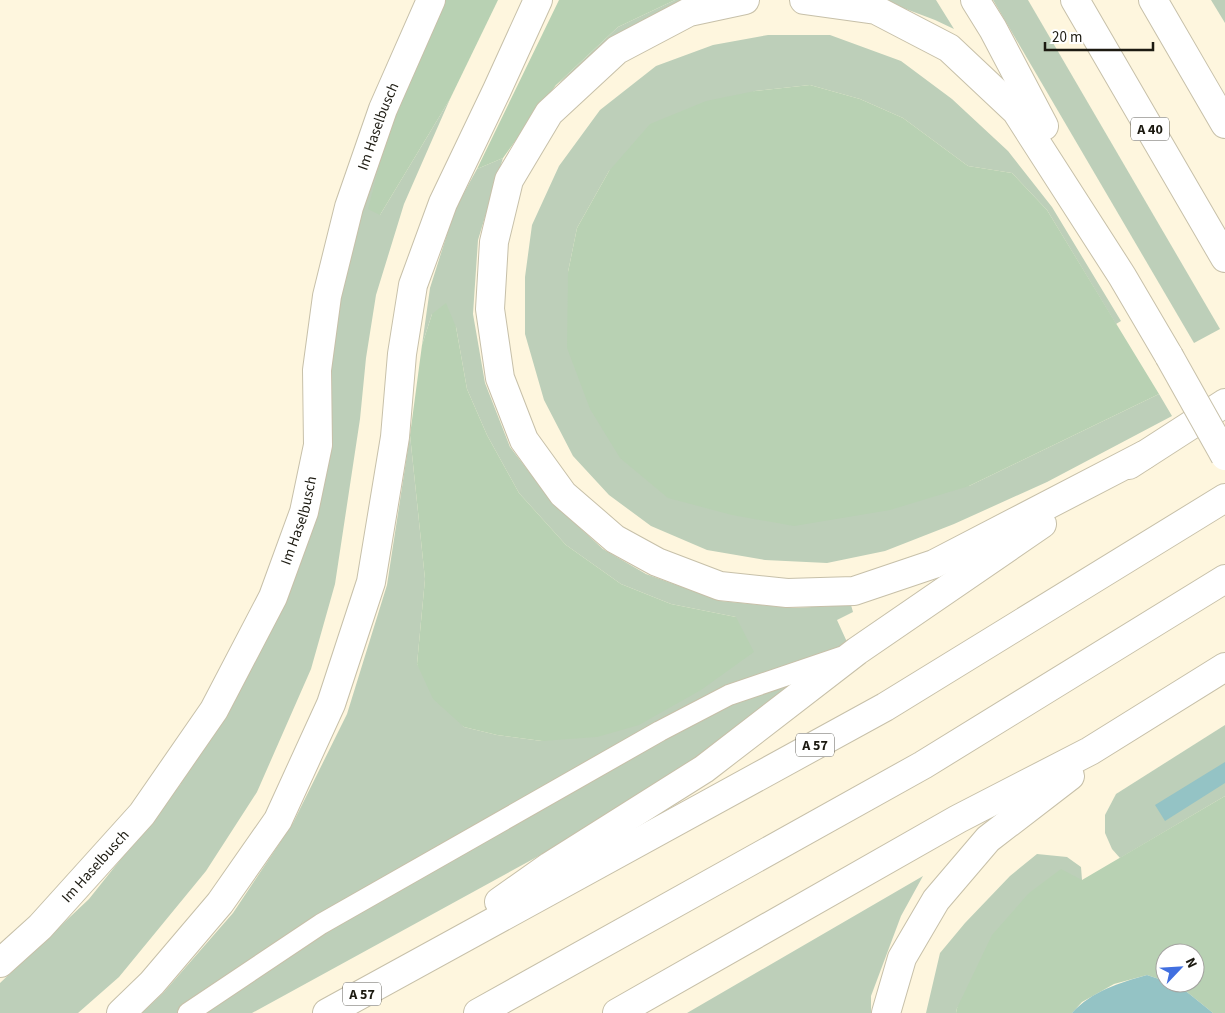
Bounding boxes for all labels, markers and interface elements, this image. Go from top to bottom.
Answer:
scale bar [1045,20,1152,52]
text: 20 m [1052,27,1082,48]
street label: Im Haselbusch [353,79,404,173]
road number: A 40 [1131,118,1169,140]
street label: Im Haselbusch [276,474,322,568]
road number: A 57 [796,734,834,756]
street label: Im Haselbusch [57,825,134,908]
north arrow [1155,943,1205,993]
text: N [1180,954,1202,971]
road number: A 57 [343,982,381,1006]

